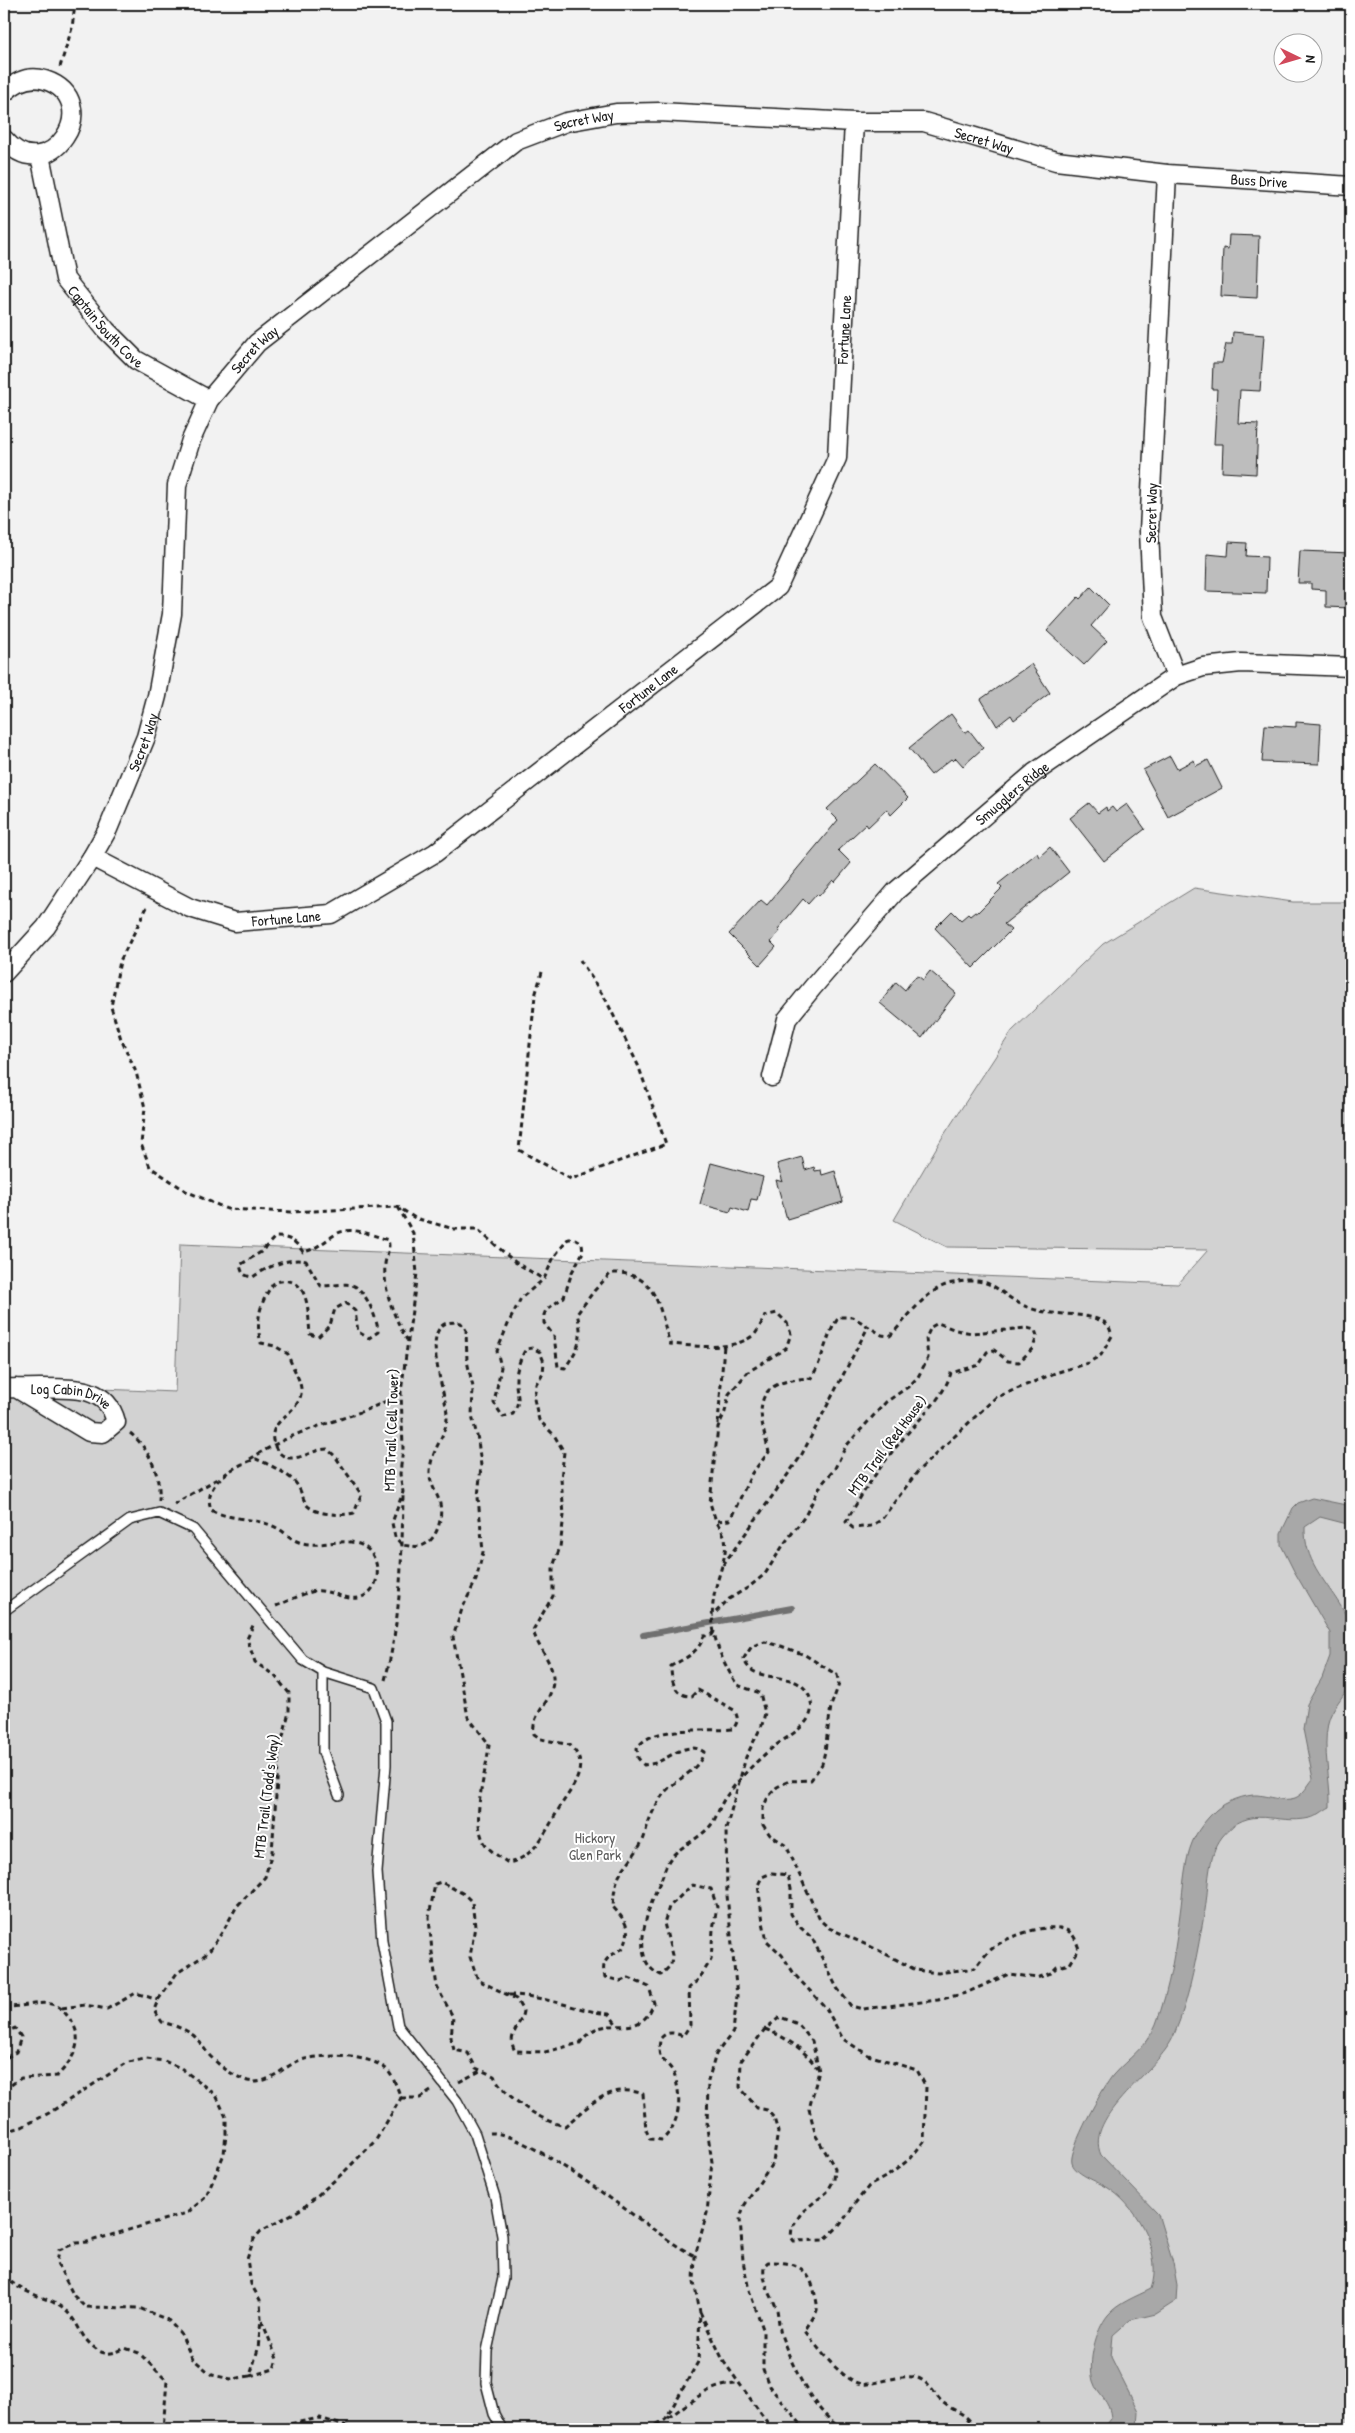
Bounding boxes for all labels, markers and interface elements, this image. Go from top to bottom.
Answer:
north arrow [1272,32,1322,82]
text: N [1302,55,1321,64]
street label: Secret Way [551,103,615,136]
street label: Secret Way [952,121,1016,158]
street label: Buss Drive [1230,168,1288,192]
street label: Captain'South Cove [63,280,147,373]
street label: Fortune Lane [831,295,856,366]
street label: Secret Way [225,320,282,378]
street label: Secret Way [1140,483,1162,543]
street label: Fortune Lane [613,658,682,718]
street label: Secret Way [122,711,162,774]
street label: Smugglers Ridge [970,756,1053,830]
street label: Fortune Lane [250,904,322,931]
street label: MTB Trail (Cell Tower) [378,1368,404,1492]
street label: Log Cabin Drive [31,1378,118,1413]
street label: MTB Trail (Red House) [843,1391,931,1499]
street label: MTB Trail (Todd's Way) [248,1733,284,1859]
park label: Hickory Glen Park [569,1827,621,1865]

